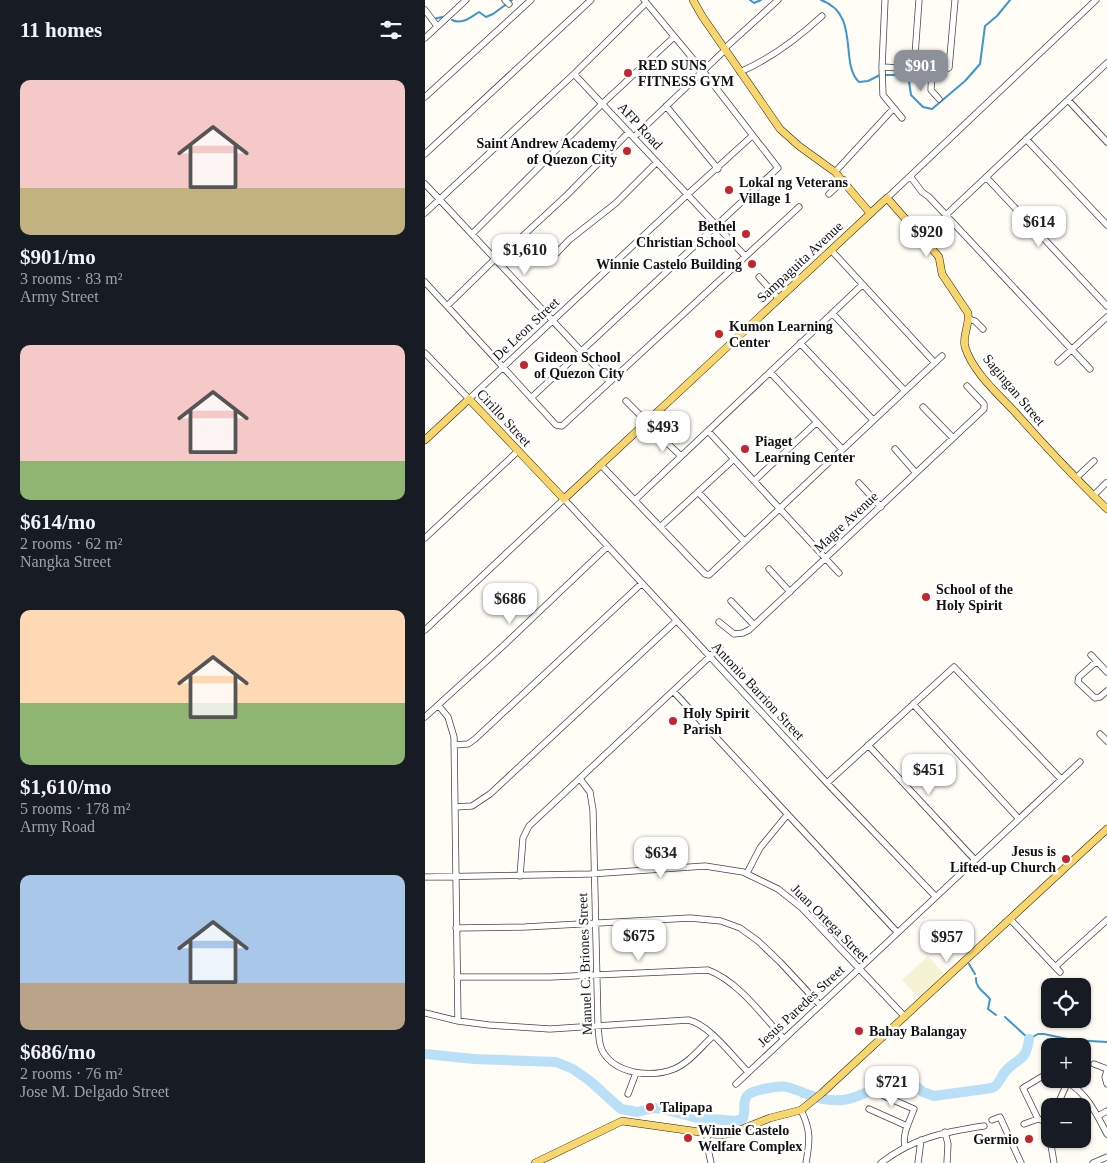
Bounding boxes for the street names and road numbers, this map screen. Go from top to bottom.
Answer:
street label: AFP Road [615,100,665,152]
street label: Sampaguita Avenue [754,219,846,305]
street label: De Leon Street [490,295,562,363]
street label: Sagingan Street [980,351,1048,429]
street label: Cirillo Street [474,386,534,450]
street label: Magre Avenue [811,489,881,555]
street label: Antonio Barrion Street [709,639,807,743]
street label: Juan Ortega Street [788,881,872,965]
street label: Manuel C. Briones Street [575,893,595,1035]
street label: Jesus Paredes Street [755,962,847,1050]

